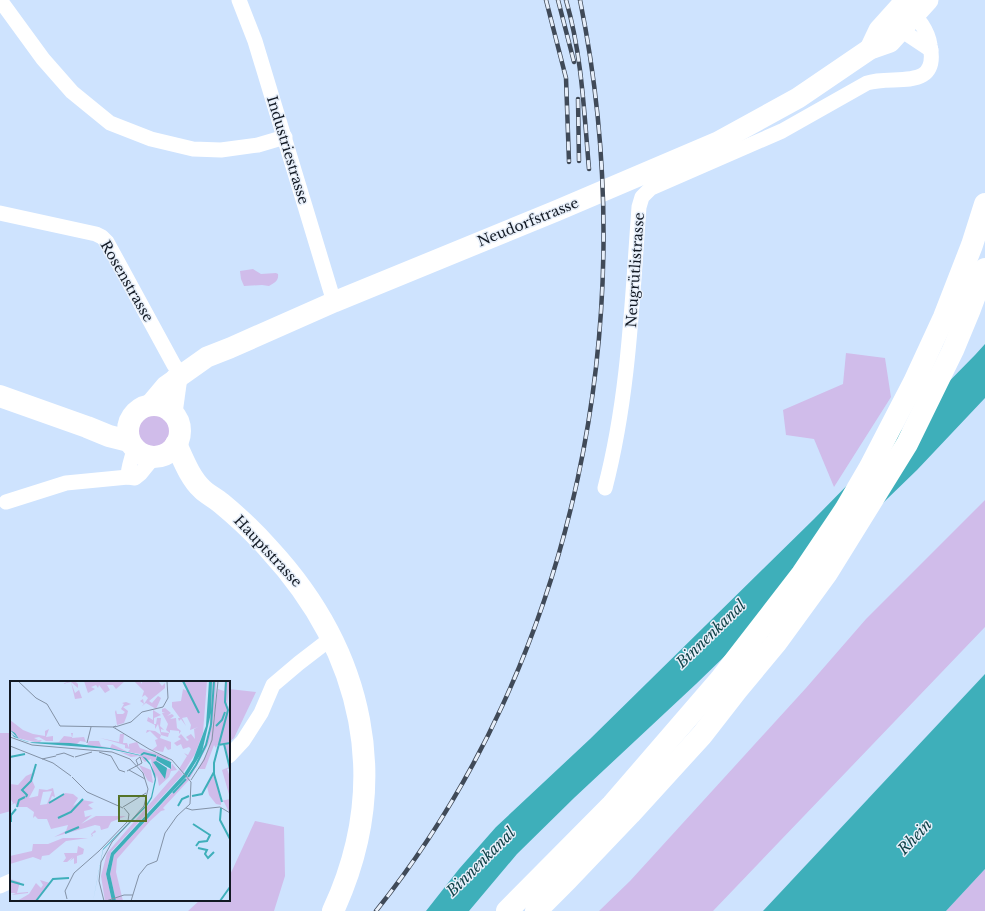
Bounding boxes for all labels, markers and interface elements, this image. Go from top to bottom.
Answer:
street label: Industriestrasse [263,94,313,206]
street label: Neudorfstrasse [475,194,581,250]
street label: Neugrütlistrasse [622,212,648,328]
street label: Rosenstrasse [96,237,158,325]
street label: Hauptstrasse [230,511,306,591]
water label: Binnenkanal [671,595,750,672]
inset map [10,681,230,901]
water label: Rhein [893,815,936,859]
water label: Binnenkanal [441,823,519,901]

